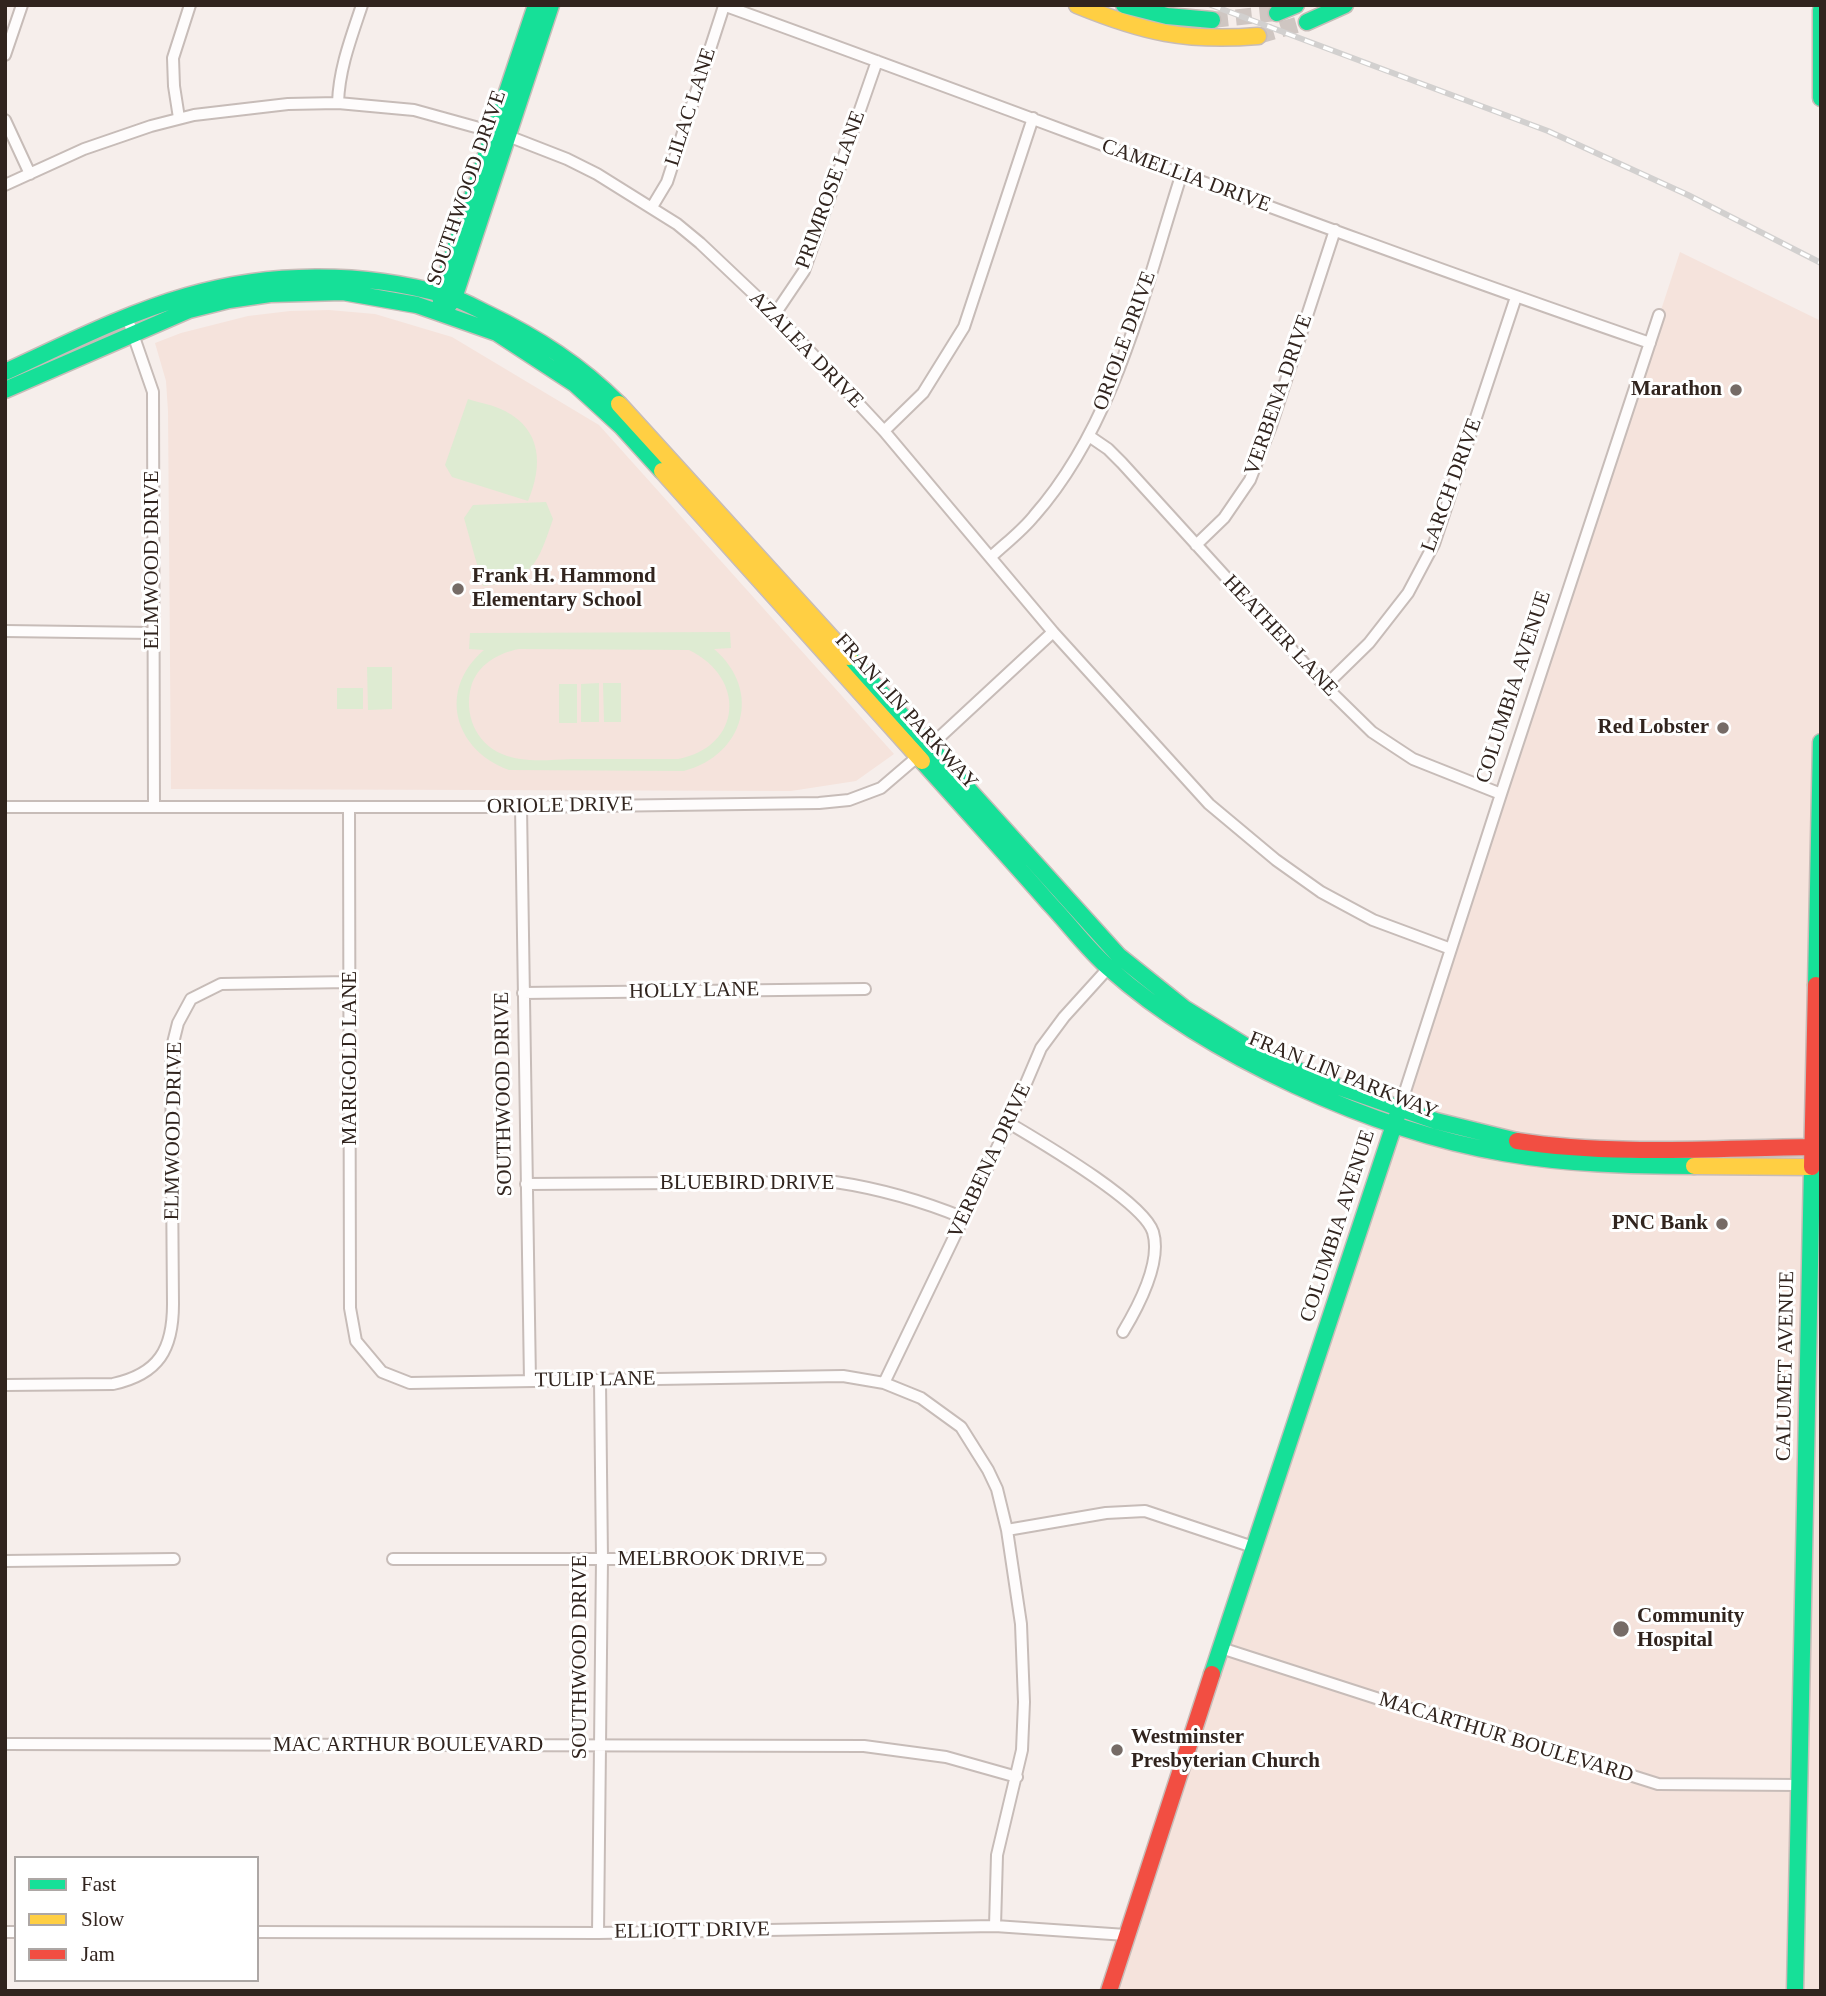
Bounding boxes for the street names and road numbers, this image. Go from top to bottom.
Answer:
street label: LILAC LANE [660,45,722,169]
street label: SOUTHWOOD DRIVE [422,87,512,289]
street label: PRIMROSE LANE [791,108,871,272]
street label: CAMELLIA DRIVE [1098,134,1274,218]
street label: ORIOLE DRIVE [1088,268,1162,414]
street label: AZALEA DRIVE [744,286,868,414]
street label: VERBENA DRIVE [1240,311,1318,479]
street label: LARCH DRIVE [1416,415,1488,555]
street label: ELMWOOD DRIVE [139,470,165,650]
street label: HEATHER LANE [1217,570,1343,702]
street label: COLUMBIA AVENUE [1471,588,1557,786]
street label: FRAN LIN PARKWAY [829,629,983,795]
street label: ORIOLE DRIVE [487,792,633,820]
street label: MARIGOLD LANE [337,971,363,1145]
street label: HOLLY LANE [629,977,759,1005]
street label: SOUTHWOOD DRIVE [490,991,518,1197]
street label: FRAN LIN PARKWAY [1245,1027,1441,1125]
street label: ELMWOOD DRIVE [160,1041,188,1221]
street label: VERBENA DRIVE [943,1079,1037,1243]
street label: COLUMBIA AVENUE [1295,1127,1381,1325]
street label: BLUEBIRD DRIVE [660,1170,834,1196]
street label: CALUMET AVENUE [1772,1271,1800,1461]
street label: TULIP LANE [534,1366,656,1394]
street label: MELBROOK DRIVE [617,1546,805,1572]
street label: SOUTHWOOD DRIVE [567,1555,593,1759]
street label: MACARTHUR BOULEVARD [1376,1687,1636,1789]
street label: MAC ARTHUR BOULEVARD [273,1732,543,1758]
street label: ELLIOTT DRIVE [614,1917,770,1945]

